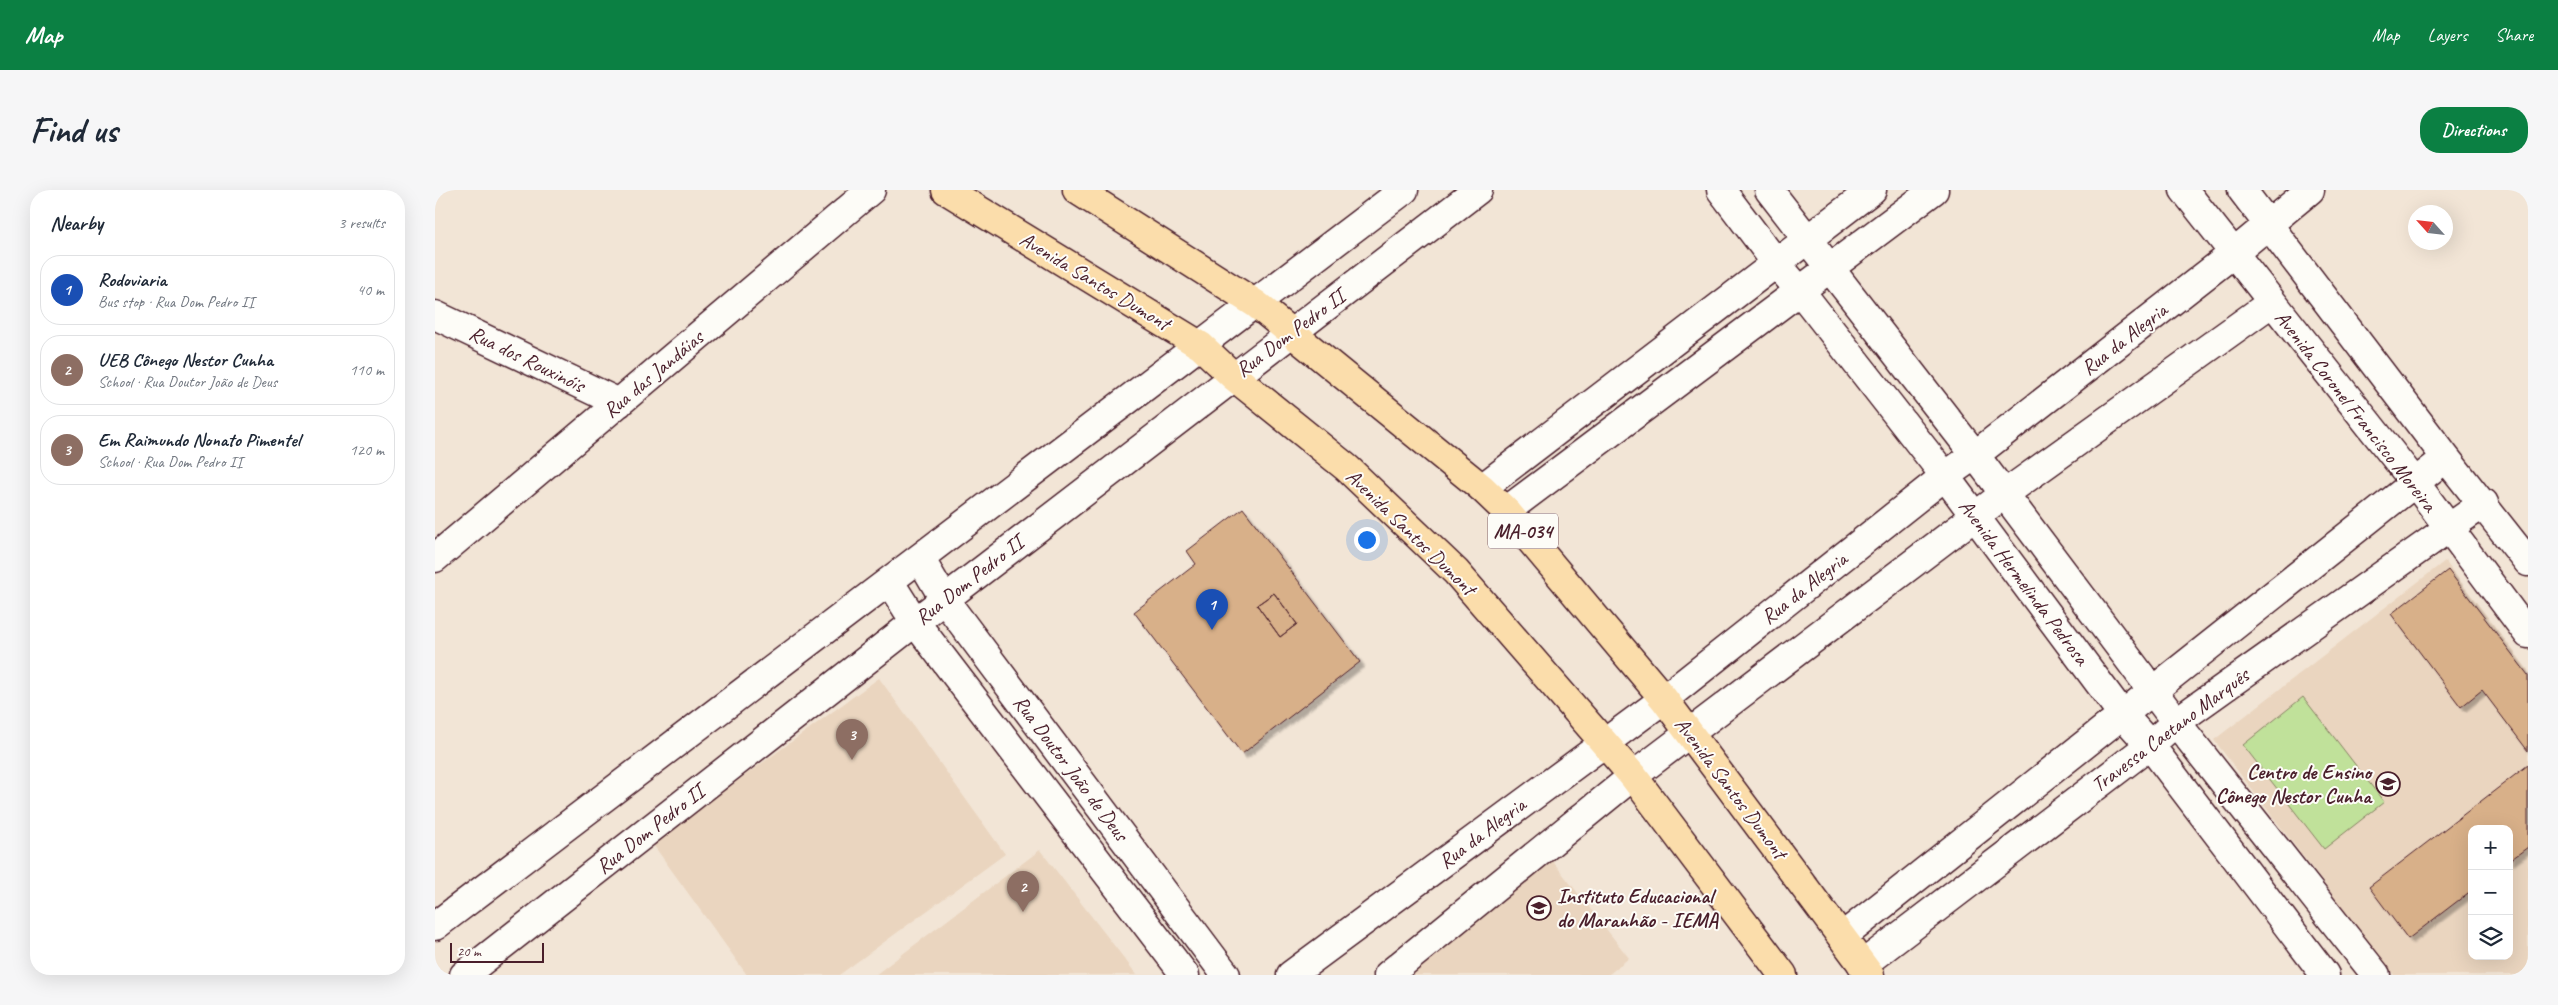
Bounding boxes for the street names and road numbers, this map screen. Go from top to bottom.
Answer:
street label: Avenida Santos Dumont [1015,226,1177,338]
street label: Rua Dom Pedro II [1230,281,1354,383]
street label: Rua da Alegria [2076,296,2174,381]
street label: Avenida Coronel Francisco Moreira [2269,305,2444,518]
street label: Rua dos Rouxinóis [465,320,591,399]
street label: Rua das Jandáias [598,323,710,423]
street label: Avenida Santos Dumont [1341,463,1484,603]
street label: Avenida Hermelinda Pedrosa [1953,494,2096,672]
road number: MA-034 [1488,514,1558,548]
street label: Rua Dom Pedro II [910,527,1032,630]
street label: Rua da Alegria [1756,545,1854,630]
street label: Travessa Caetano Marquês [2086,661,2255,798]
street label: Rua Doutor João de Deus [1008,690,1135,847]
street label: Avenida Santos Dumont [1669,712,1795,866]
street label: Rua Dom Pedro II [591,776,713,879]
street label: Rua da Alegria [1433,790,1533,874]

